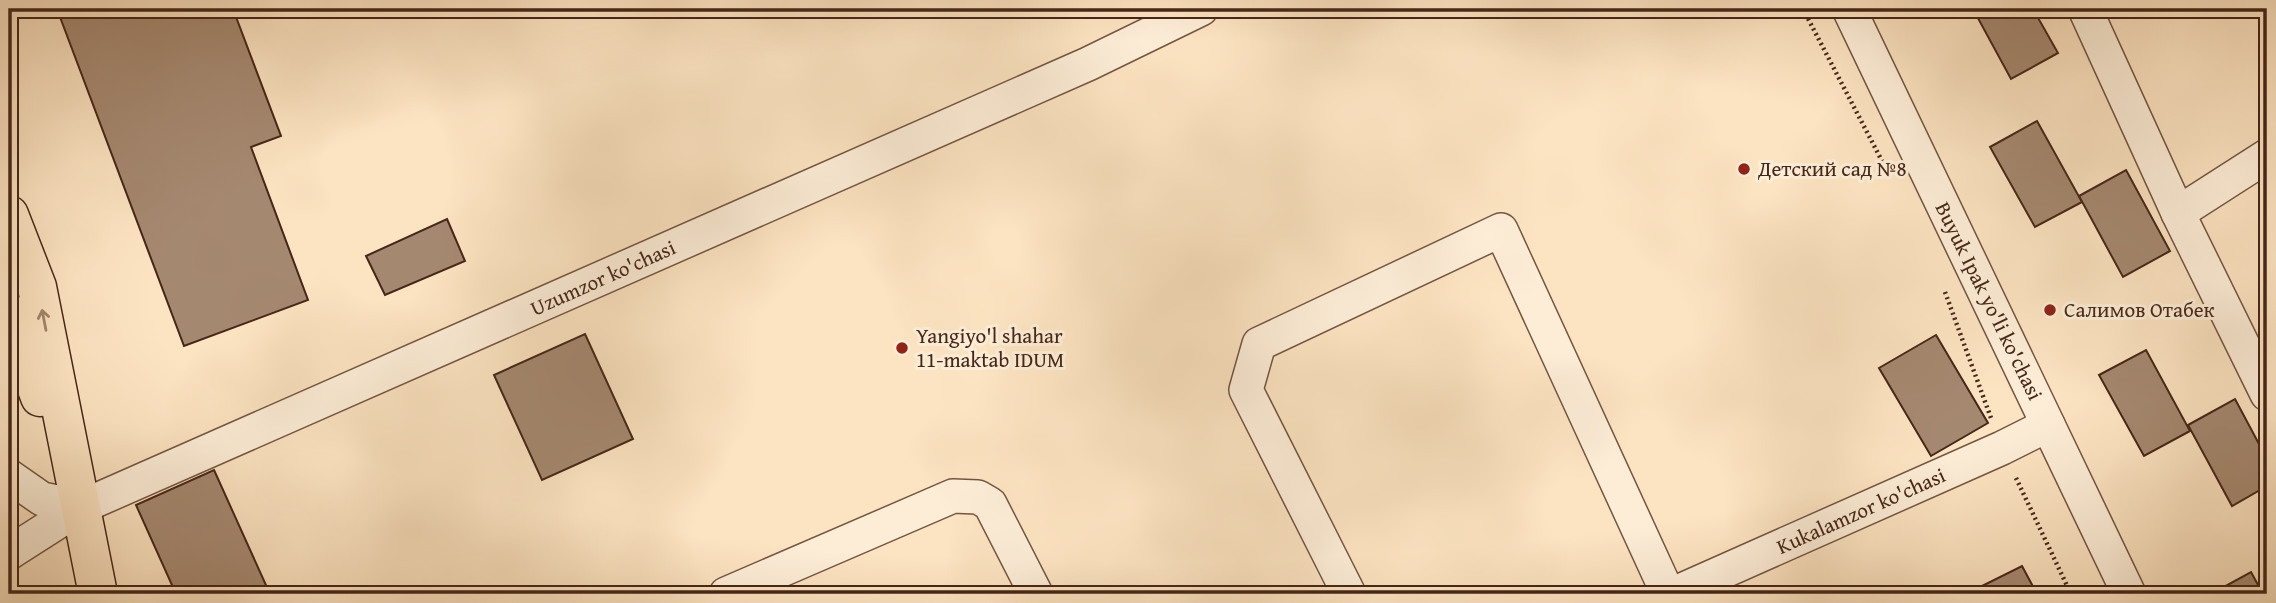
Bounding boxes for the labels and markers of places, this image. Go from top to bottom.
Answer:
place label: Детский сад №8 [1757,153,1907,184]
marker: Детский сад №8 [1736,161,1752,177]
place label: Салимов Отабек [2064,294,2215,325]
marker: Салимов Отабек [2042,302,2058,318]
place label: Yangiyo'l shahar 11-maktab IDUM [916,320,1064,375]
marker: Yangiyo'l shahar 11-maktab IDUM [894,340,910,356]

